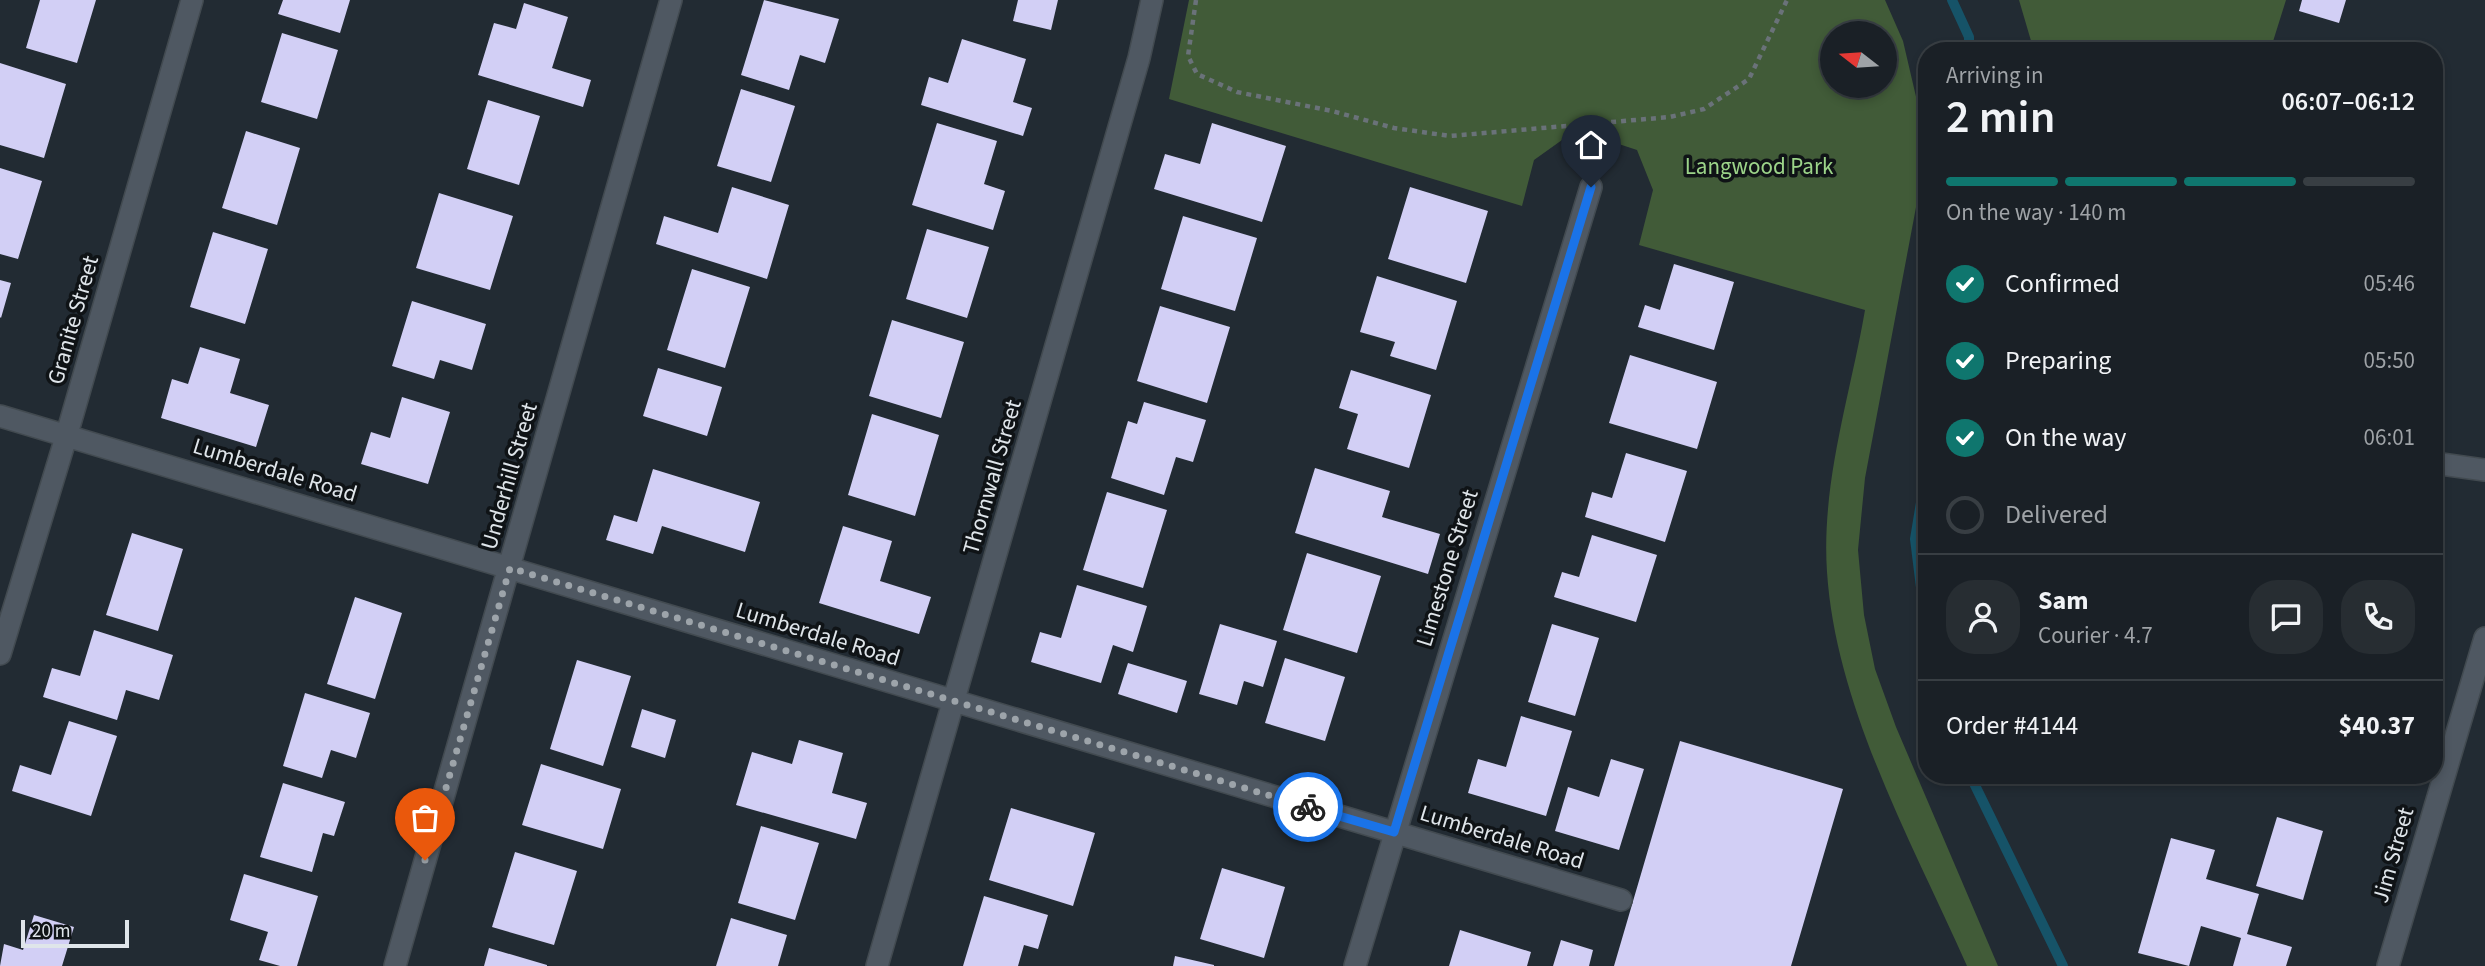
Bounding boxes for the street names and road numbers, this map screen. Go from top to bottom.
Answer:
street label: Granite Street [39,252,107,388]
street label: Thornwall Street [954,395,1030,558]
street label: Underhill Street [472,398,546,553]
street label: Lumberdale Road [189,429,361,511]
street label: Limestone Street [1407,485,1487,651]
street label: Lumberdale Road [732,593,904,675]
street label: Lumberdale Road [1416,796,1588,878]
street label: Jim Street [2364,803,2422,907]

